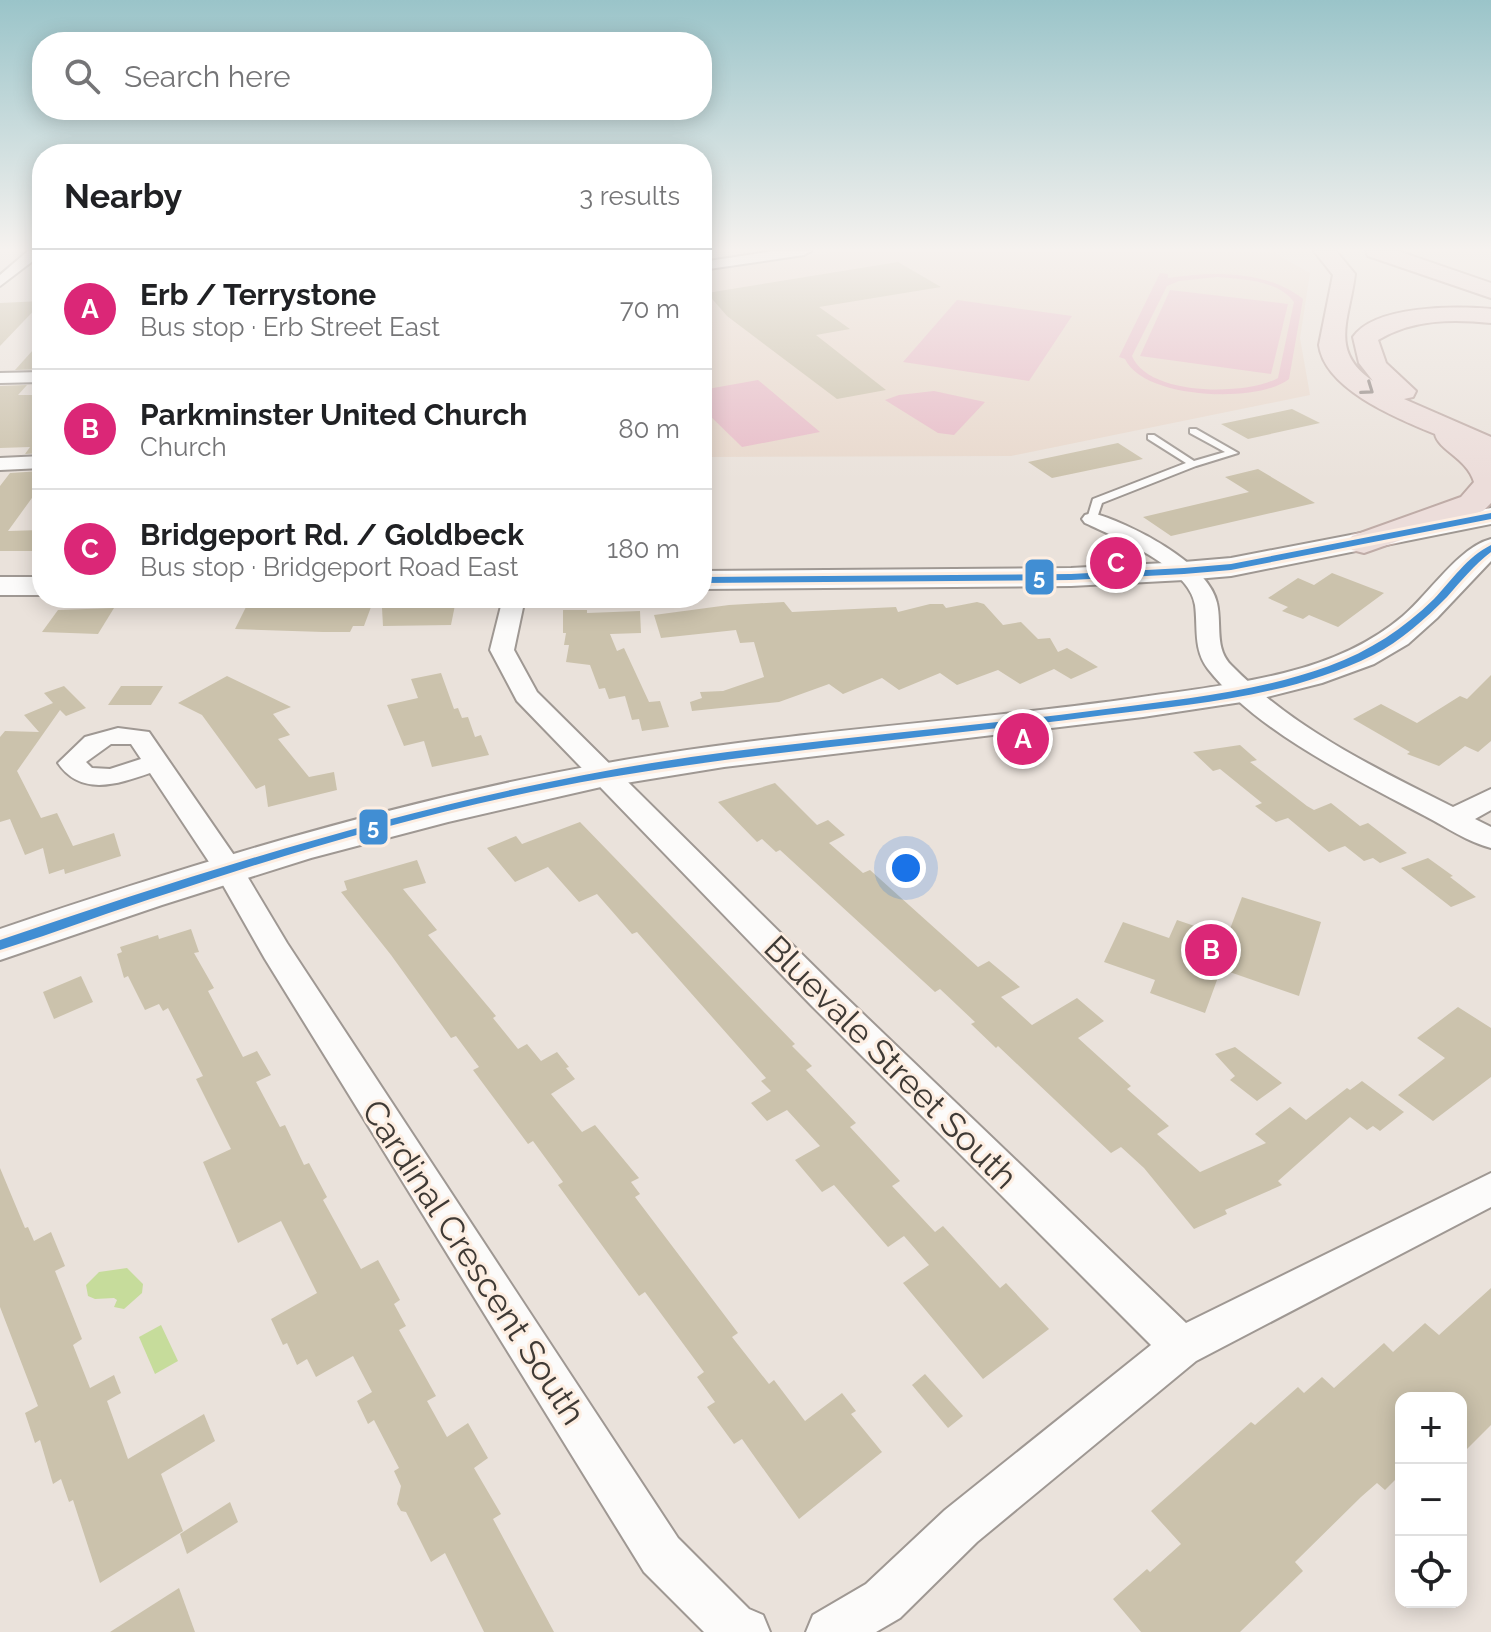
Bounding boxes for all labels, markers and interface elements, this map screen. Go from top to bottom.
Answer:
search box [32,32,712,120]
icon: search [60,54,104,98]
text: Search here [124,59,291,94]
text: Nearby [64,176,182,216]
text: 3 results [579,181,680,211]
text: Erb / Terrystone [140,277,376,312]
text: A [81,294,99,324]
text: 70 m [620,294,680,324]
text: Bus stop · Erb Street East [140,312,440,342]
one-way arrow [1359,379,1373,394]
text: Parkminster United Church [140,397,527,432]
text: B [81,414,99,444]
text: 80 m [618,414,680,444]
text: Church [140,432,227,462]
text: Bridgeport Rd. / Goldbeck [140,517,524,552]
pin: C [1090,533,1142,593]
text: C [81,534,99,564]
text: 180 m [607,534,680,564]
text: Bus stop · Bridgeport Road East [140,552,518,582]
line badge: 5 [1024,558,1055,596]
text: 5 [1033,564,1045,590]
pin: A [997,709,1049,769]
line badge: 5 [358,808,389,846]
text: 5 [367,814,379,840]
your location [886,848,926,888]
pin: B [1185,920,1237,980]
street label: Bluevale Street South [756,927,1026,1197]
street label: Cardinal Crescent South [354,1092,594,1432]
map controls [1395,1392,1467,1608]
button: + [1395,1392,1467,1464]
button: − [1395,1464,1467,1536]
button: locate [1395,1536,1467,1608]

